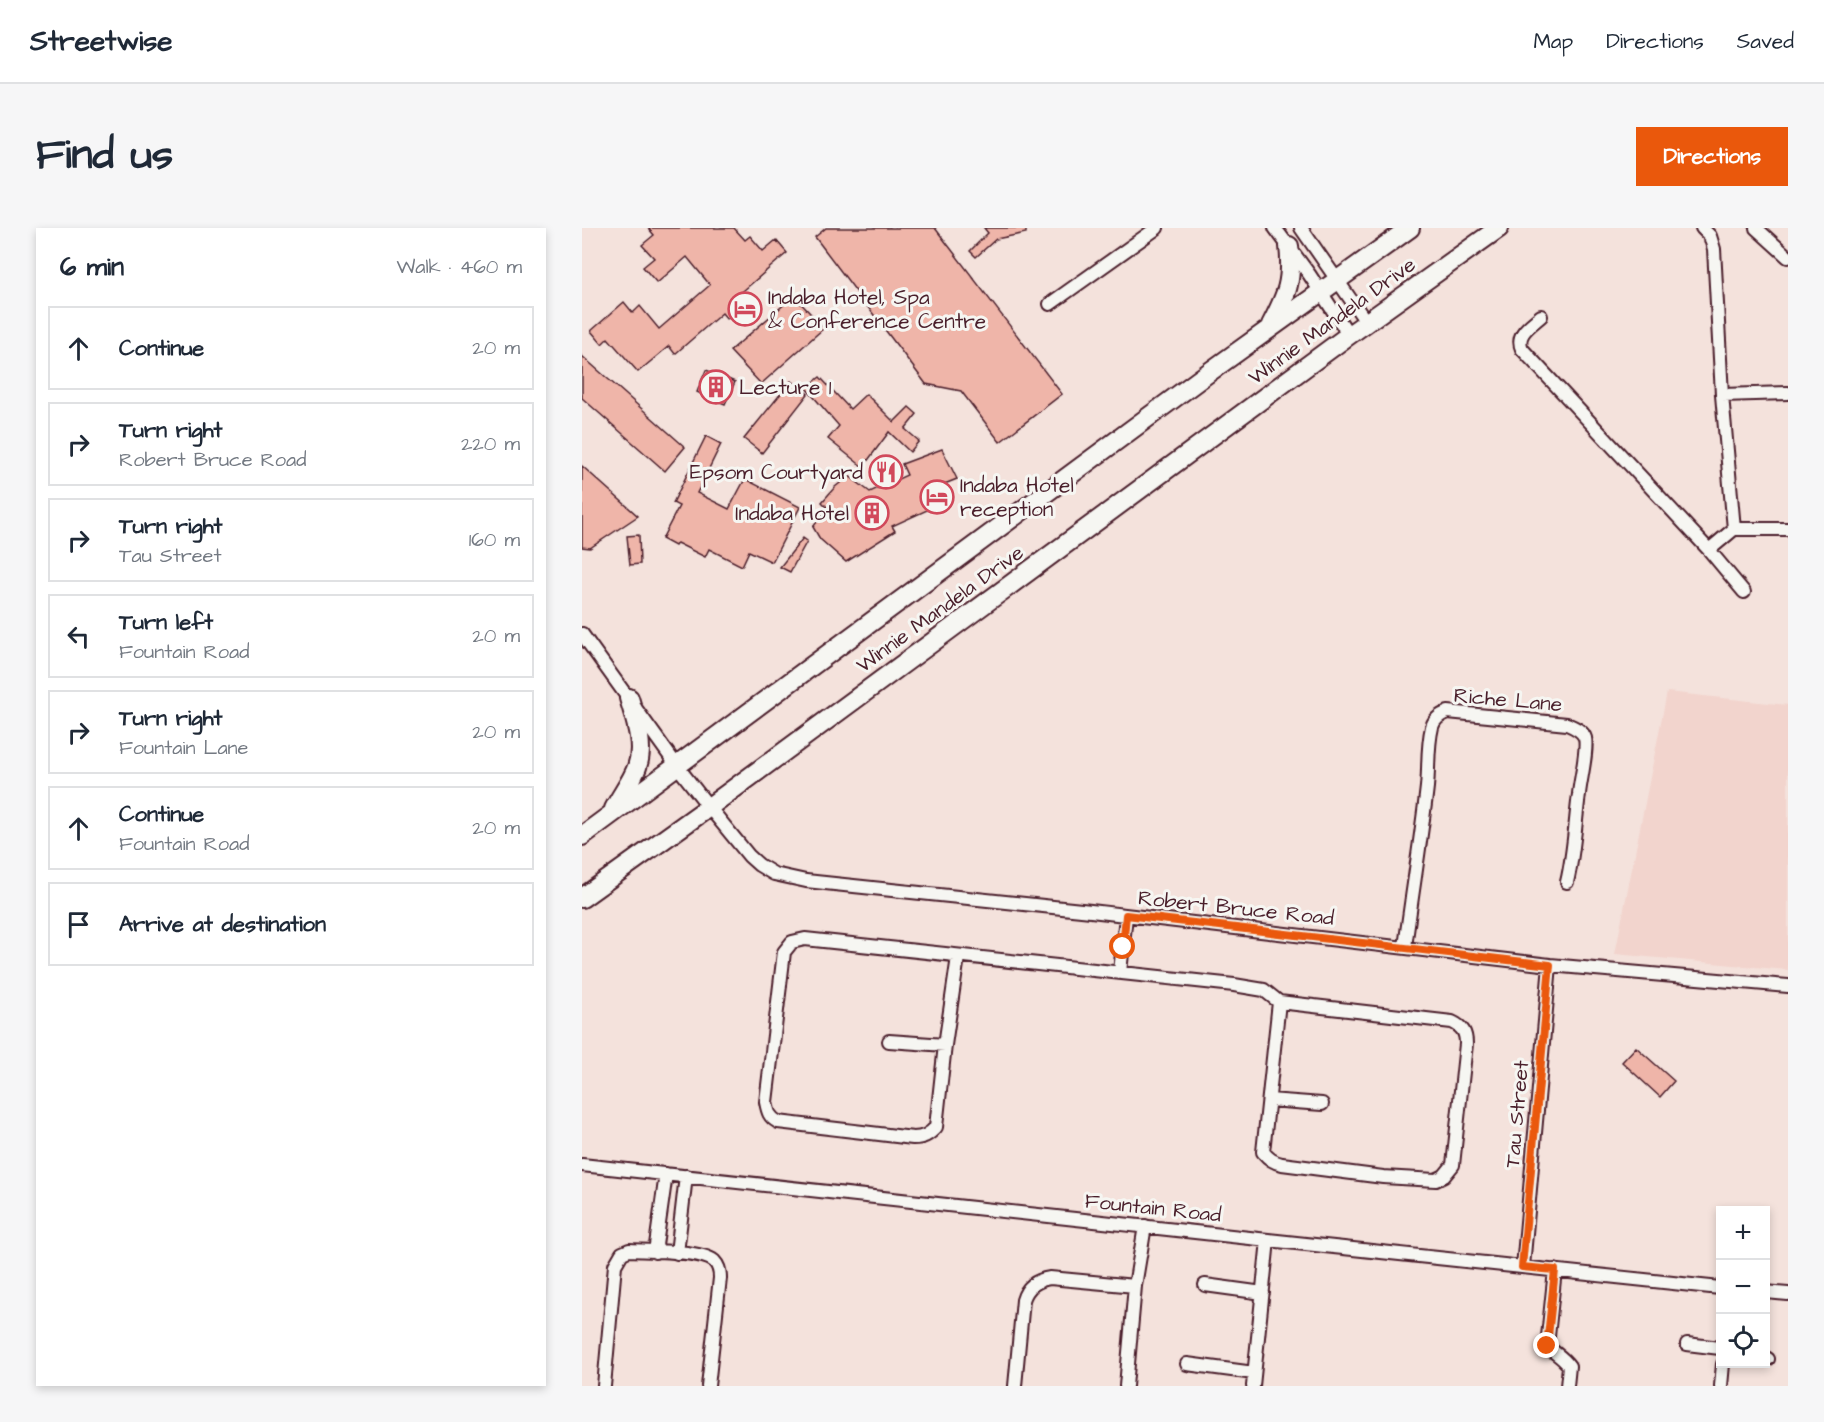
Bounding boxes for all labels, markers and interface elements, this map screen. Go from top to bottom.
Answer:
text: Streetwise [30,22,172,61]
text: Map [1533,27,1573,56]
text: Directions [1606,27,1704,56]
text: Saved [1737,27,1794,56]
text: Find us [36,127,173,185]
button: Directions [1636,127,1788,186]
text: 6 min [60,249,124,285]
street label: Winnie Mandela Drive [1242,250,1422,392]
text: Walk · 460 m [396,253,522,281]
place label: Indaba Hotel, Spa & Conference Centre [768,283,986,336]
hotel icon: Indaba Hotel, Spa & Conference Centre [727,291,763,327]
icon: ahead [62,332,95,365]
text: Continue [119,333,204,364]
text: 20 m [472,334,520,362]
building icon: Lecture 1 [698,369,734,405]
place label: Lecture 1 [739,373,832,402]
text: Turn right [119,415,222,446]
icon: right [62,428,95,461]
text: 220 m [461,430,520,458]
text: Robert Bruce Road [119,446,307,474]
restaurant icon: Epsom Courtyard [868,454,904,490]
place label: Epsom Courtyard [690,458,863,489]
place label: Indaba Hotel reception [960,471,1074,525]
hotel icon: Indaba Hotel reception [919,479,955,515]
building icon: Indaba Hotel [854,495,890,531]
place label: Indaba Hotel [735,499,849,528]
text: Turn right [119,511,222,542]
icon: right [62,524,95,557]
text: 160 m [469,526,520,554]
street label: Winnie Mandela Drive [850,538,1030,680]
text: Tau Street [119,542,222,570]
text: Turn left [119,607,213,638]
icon: left [62,620,95,653]
text: 20 m [472,622,520,650]
text: Fountain Road [119,638,250,666]
street label: Riche Lane [1453,681,1563,719]
text: Turn right [119,703,222,734]
icon: right [62,716,95,749]
text: 20 m [472,718,520,746]
text: Fountain Lane [119,734,248,762]
text: Continue [119,799,204,830]
icon: ahead [62,812,95,845]
text: 20 m [472,814,520,842]
text: Fountain Road [119,830,250,858]
street label: Robert Bruce Road [1137,883,1336,933]
icon: arrive [62,908,95,941]
text: Arrive at destination [119,909,326,940]
route start [1109,933,1135,959]
street label: Tau Street [1498,1059,1536,1169]
street label: Fountain Road [1083,1186,1223,1230]
map controls [1716,1206,1770,1368]
button: + [1716,1206,1770,1260]
button: − [1716,1260,1770,1314]
button: locate [1716,1314,1770,1368]
route end [1533,1332,1559,1358]

